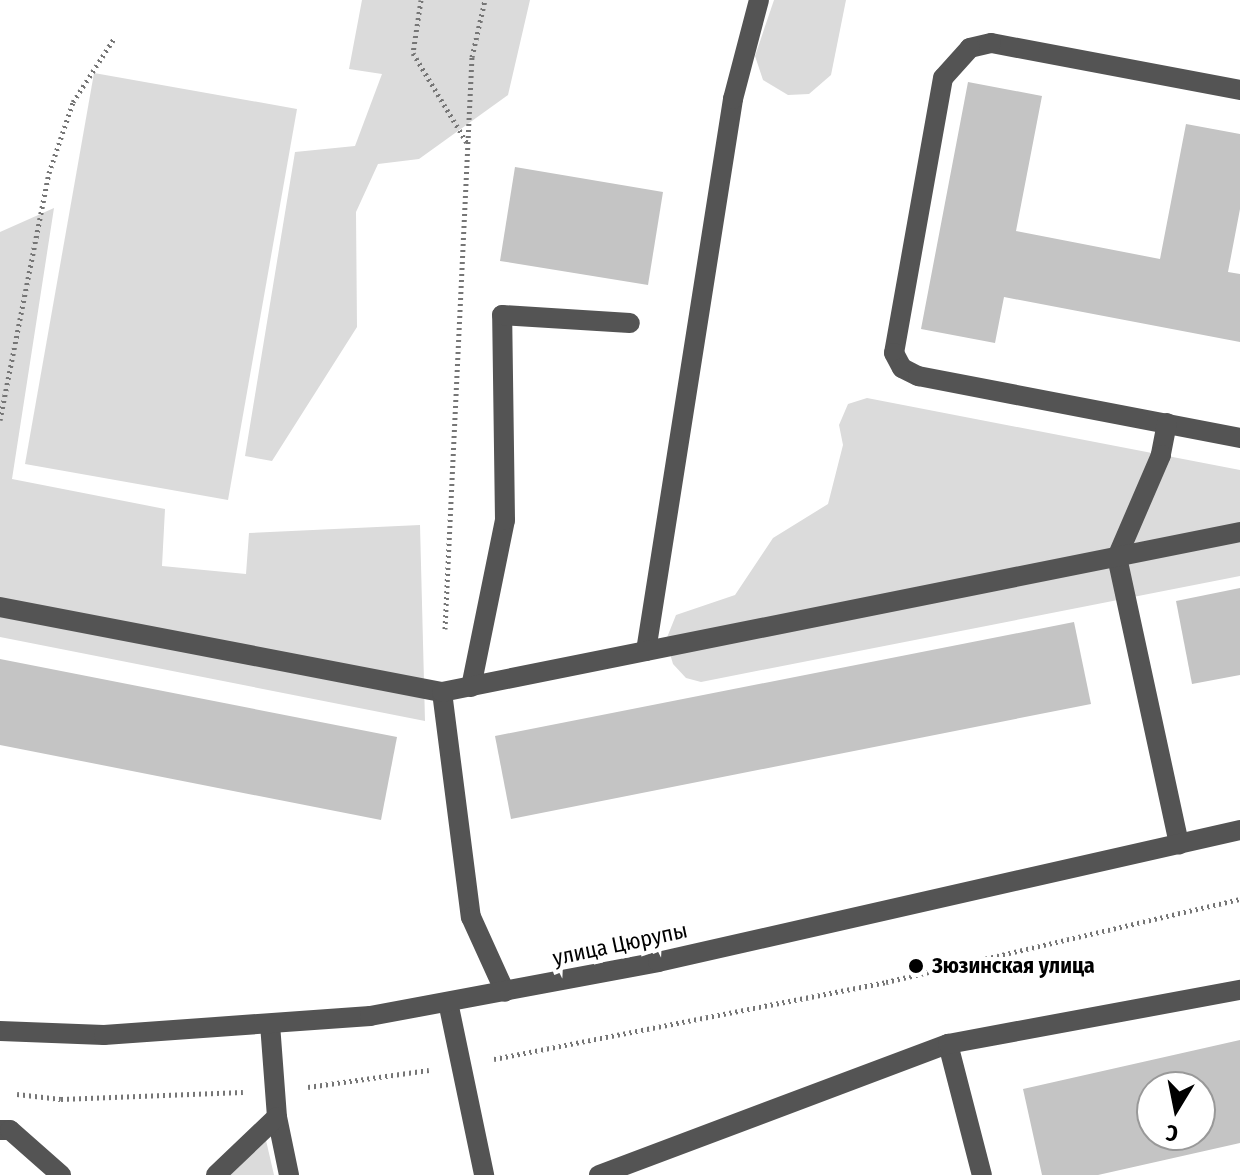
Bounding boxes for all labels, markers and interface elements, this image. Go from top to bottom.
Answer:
street label: улица Цюрупы [550,917,690,971]
place label: Зюзинская улица [932,953,1095,979]
marker: Зюзинская улица [907,957,925,975]
north arrow [1136,1071,1216,1151]
text: С [1164,1119,1180,1147]

